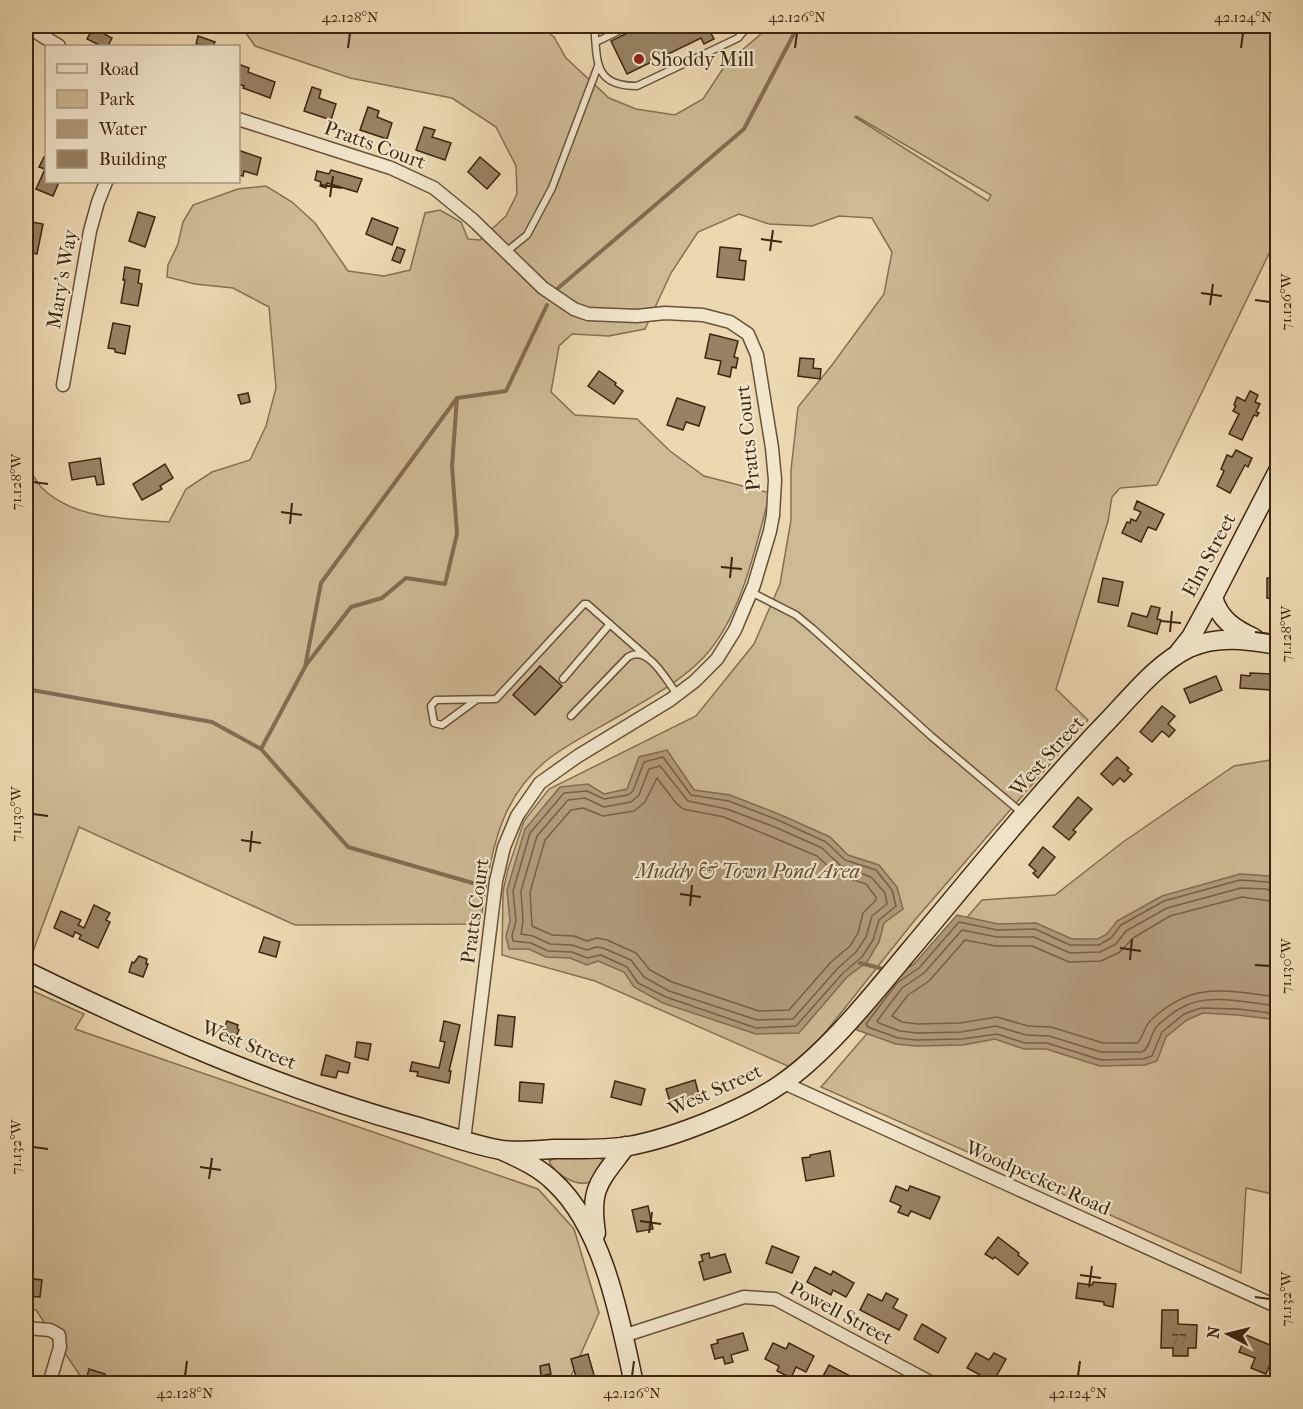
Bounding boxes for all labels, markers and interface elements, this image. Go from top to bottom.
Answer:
text: 42.128°N [322,8,379,26]
text: 42.126°N [768,8,826,26]
text: 42.124°N [1214,8,1273,26]
legend [45,45,240,183]
place label: Shoddy Mill [651,48,755,71]
marker: Shoddy Mill [632,52,646,66]
text: Road [99,59,139,80]
text: Park [99,89,136,110]
street label: Pratts Court [321,116,429,174]
text: Water [98,119,147,140]
text: Building [99,149,167,170]
street label: Mary's Way [42,226,82,331]
text: 71.126°W [1277,272,1295,330]
street label: Pratts Court [731,384,765,492]
text: 71.128°W [7,453,25,510]
street label: Elm Street [1177,509,1241,601]
text: 71.128°W [1277,605,1295,662]
street label: West Street [1004,711,1089,802]
text: 71.130°W [7,785,25,842]
street label: Pratts Court [456,857,494,965]
park label: Muddy & Town Pond Area [634,860,860,883]
text: 71.130°W [1277,937,1295,994]
street label: West Street [197,1015,300,1074]
street label: West Street [664,1059,765,1121]
text: 71.132°W [7,1118,25,1174]
street label: Woodpecker Road [961,1135,1115,1221]
text: 71.132°W [1277,1270,1295,1326]
street label: Powell Street [785,1276,897,1350]
north arrow [1198,1304,1258,1364]
text: N [1203,1324,1224,1339]
house number: 77 [1171,1327,1187,1346]
text: 42.128°N [157,1384,214,1402]
text: 42.126°N [603,1384,661,1402]
text: 42.124°N [1049,1384,1108,1402]

